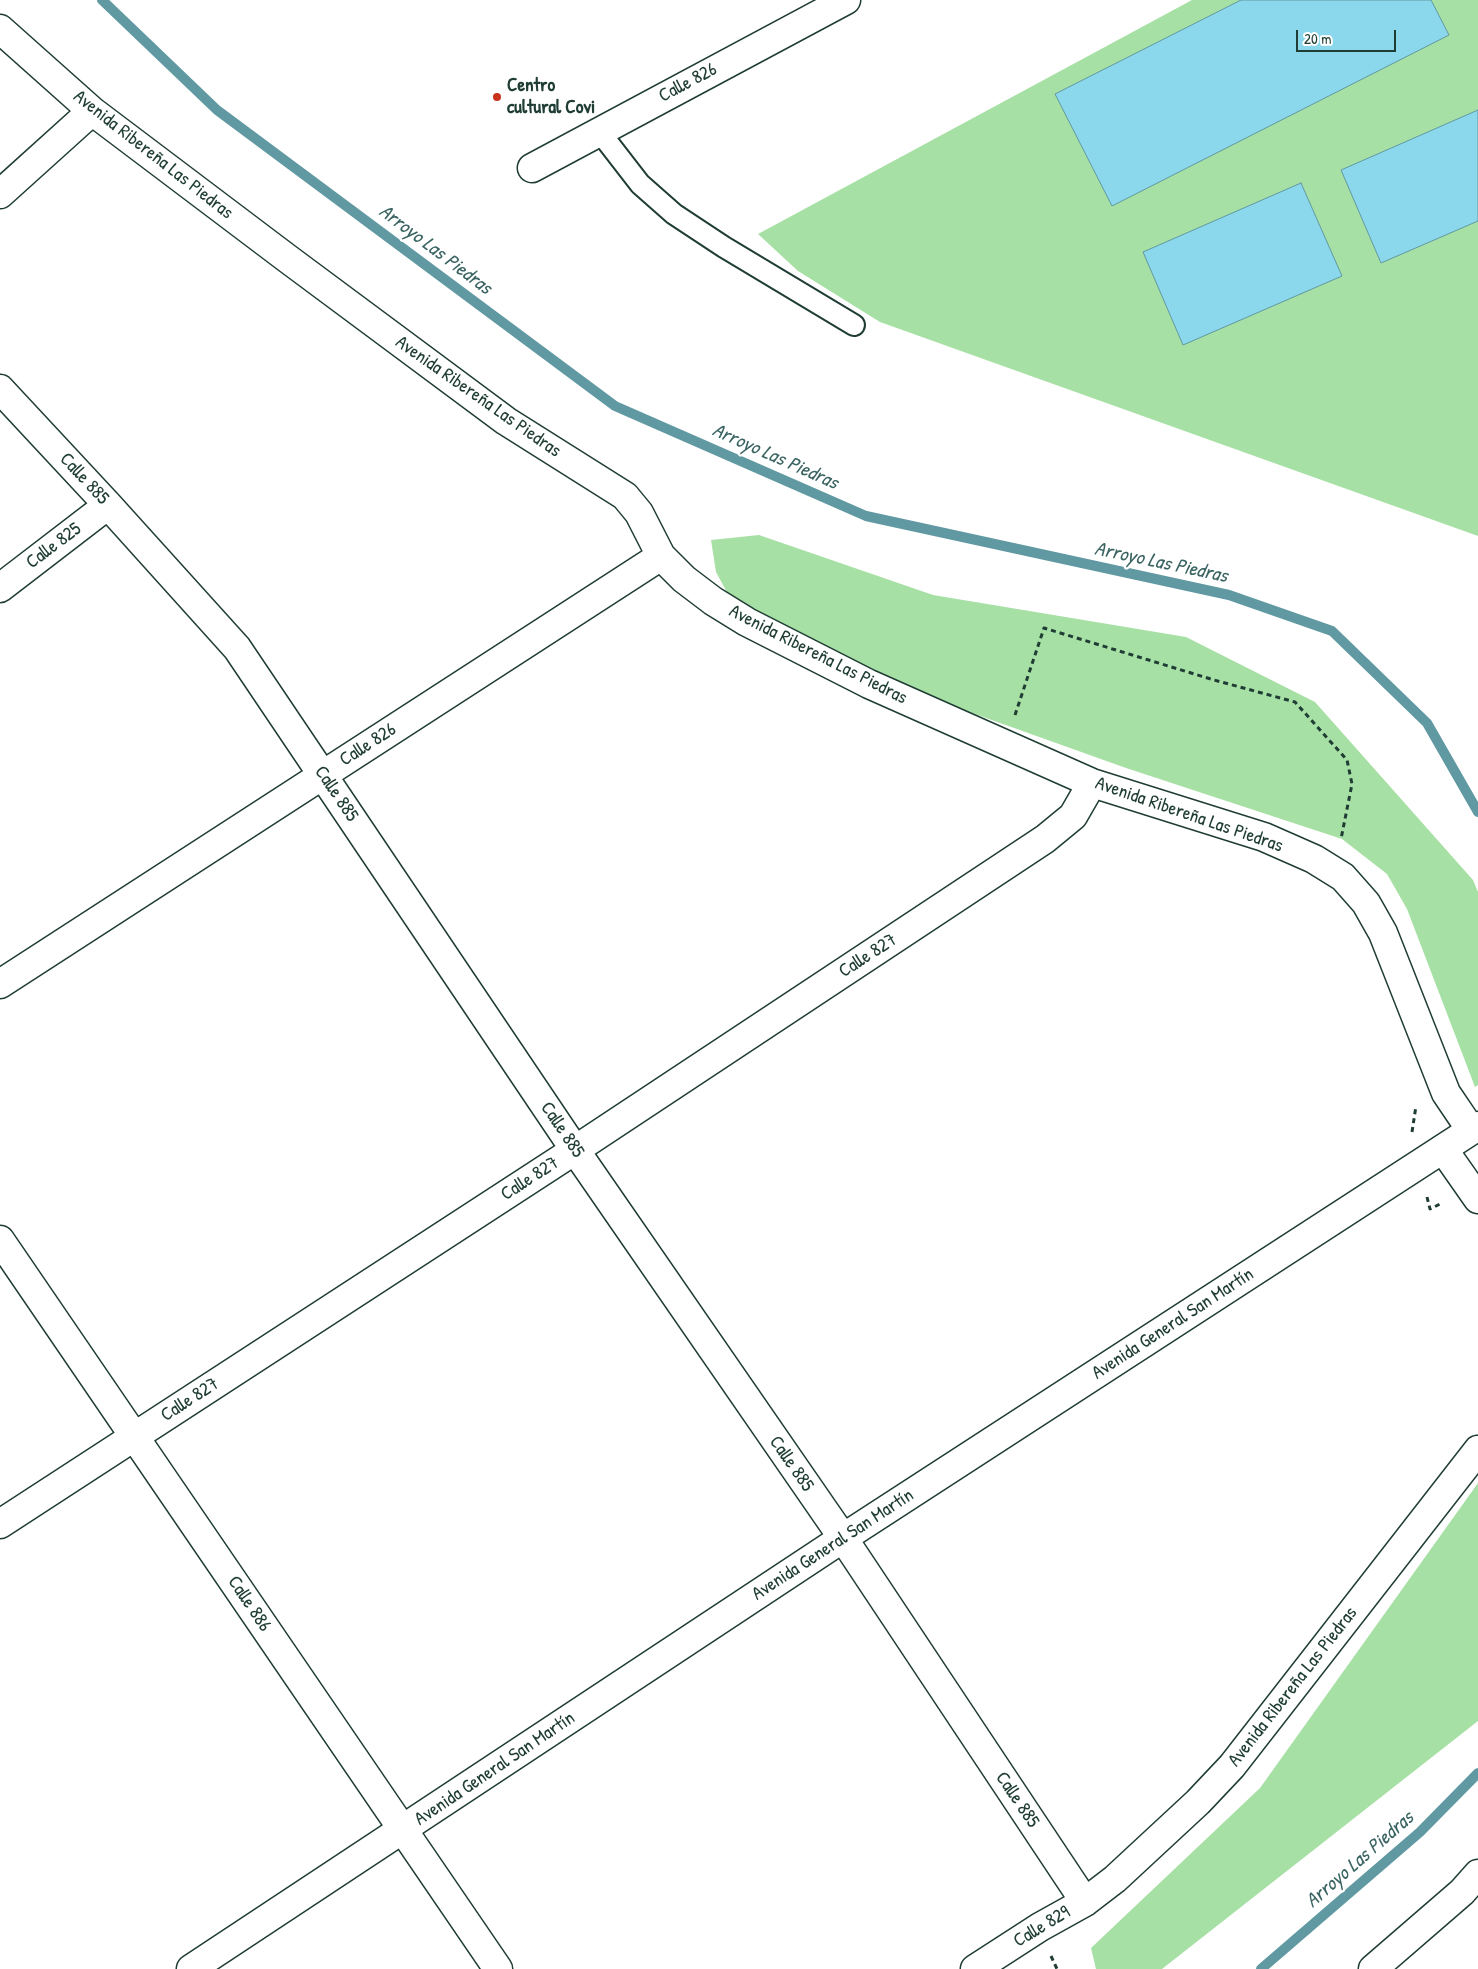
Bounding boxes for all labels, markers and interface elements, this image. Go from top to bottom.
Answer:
scale bar [1298,20,1398,52]
text: 20 m [1304,28,1331,49]
street label: Calle 826 [655,58,721,108]
place label: Centro cultural Covi [507,75,595,119]
street label: Avenida Ribereña Las Piedras [68,85,238,225]
marker: Centro cultural Covi [491,91,503,103]
water label: Arroyo Las Piedras [374,200,496,300]
street label: Avenida Ribereña Las Piedras [391,331,565,463]
water label: Arroyo Las Piedras [708,419,842,495]
street label: Calle 885 [54,448,114,510]
street label: Calle 825 [22,518,86,574]
water label: Arroyo Las Piedras [1092,537,1230,589]
street label: Avenida Ribereña Las Piedras [725,600,911,710]
street label: Calle 826 [336,718,400,772]
street label: Calle 885 [309,762,363,826]
street label: Avenida Ribereña Las Piedras [1092,772,1286,858]
street label: Calle 827 [835,929,901,983]
street label: Calle 885 [535,1098,589,1162]
street label: Calle 827 [497,1152,563,1206]
street label: Avenida General San Martín [1088,1263,1258,1385]
street label: Calle 827 [157,1373,223,1427]
street label: Calle 885 [764,1432,818,1496]
street label: Avenida General San Martín [748,1484,918,1606]
street label: Calle 886 [222,1572,276,1636]
street label: Avenida Ribereña Las Piedras [1223,1602,1363,1772]
street label: Avenida General San Martín [411,1707,579,1831]
street label: Calle 885 [990,1768,1044,1832]
water label: Arroyo Las Piedras [1301,1807,1419,1913]
street label: Calle 829 [1010,1901,1074,1953]

